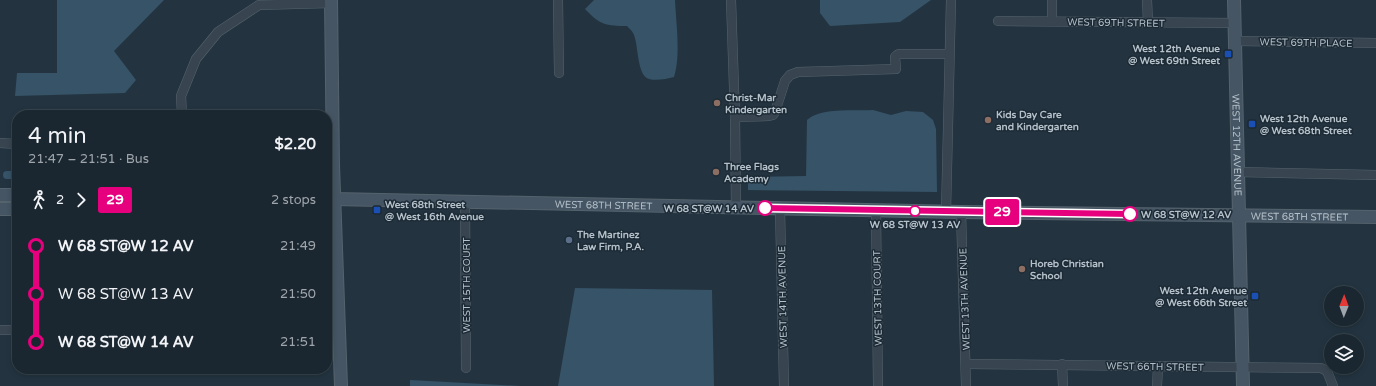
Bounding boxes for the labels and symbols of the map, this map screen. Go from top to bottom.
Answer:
street label: WEST 69TH STREET [1067,16,1165,30]
street label: WEST 69TH PLACE [1260,36,1352,50]
place label: West 12th Avenue @ West 69th Street [1128,43,1220,67]
marker: West 12th Avenue @ West 69th Street [1223,49,1233,59]
place label: Christ-Mar Kindergarten [725,92,787,116]
street label: WEST 12TH AVENUE [1229,94,1244,196]
marker: Christ-Mar Kindergarten [712,98,722,108]
place label: Kids Day Care and Kindergarten [996,109,1079,133]
place label: West 12th Avenue @ West 68th Street [1260,113,1352,137]
marker: Kids Day Care and Kindergarten [983,115,993,125]
marker: West 12th Avenue @ West 68th Street [1247,119,1257,129]
place label: Three Flags Academy [723,161,779,185]
marker: Three Flags Academy [711,167,721,177]
place label: West 68th Street @ West 16th Avenue [385,199,484,223]
street label: WEST 68TH STREET [555,199,653,213]
line badge: 29 [984,199,1020,225]
marker: W 68 ST@W 14 AV [757,200,773,216]
place label: W 68 ST@W 14 AV [664,203,754,215]
marker: West 68th Street @ West 16th Avenue [372,205,382,215]
marker: W 68 ST@W 13 AV [909,205,921,217]
marker: W 68 ST@W 12 AV [1122,206,1138,222]
place label: W 68 ST@W 12 AV [1141,209,1231,221]
street label: WEST 68TH STREET [1251,210,1348,224]
place label: W 68 ST@W 13 AV [870,219,960,231]
place label: The Martinez Law Firm, P.A. [576,229,644,253]
marker: The Martinez Law Firm, P.A. [564,235,574,245]
street label: WEST 15TH COURT [461,237,473,333]
street label: WEST 14TH AVENUE [776,246,790,348]
street label: WEST 13TH AVENUE [957,248,973,350]
street label: WEST 13TH COURT [871,250,885,346]
place label: Horeb Christian School [1030,258,1104,282]
marker: Horeb Christian School [1017,264,1027,274]
place label: West 12th Avenue @ West 66th Street [1155,285,1247,309]
north arrow [1324,286,1364,326]
marker: West 12th Avenue @ West 66th Street [1250,291,1260,301]
street label: WEST 66TH STREET [1106,360,1204,374]

